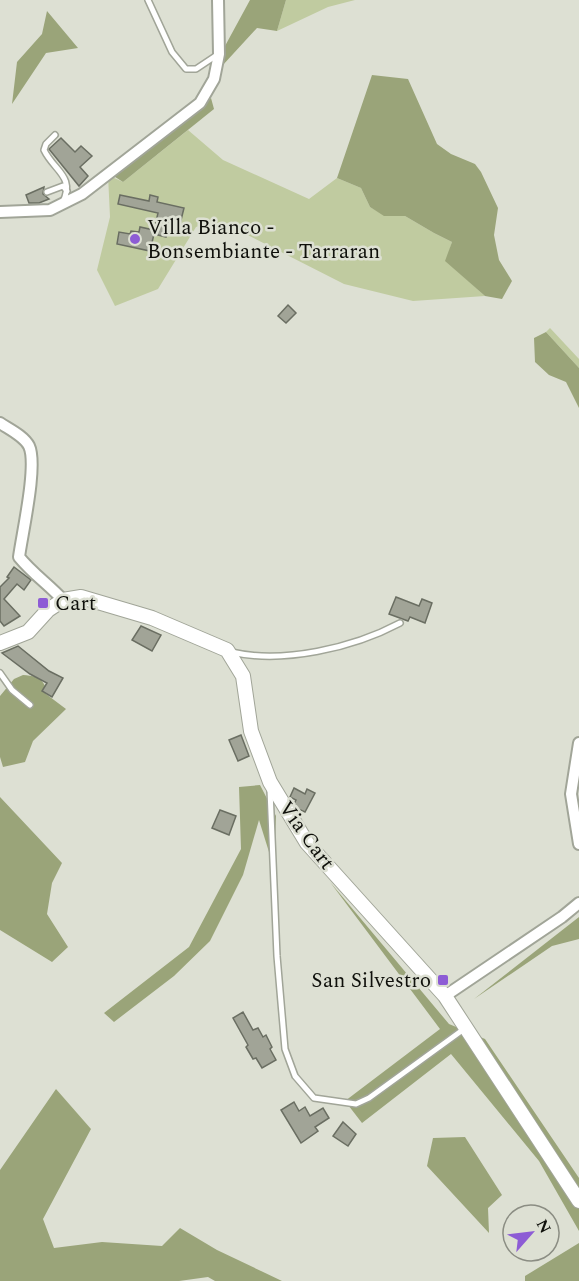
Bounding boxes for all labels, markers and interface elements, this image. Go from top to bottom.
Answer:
place label: Villa Bianco - Bonsembiante - Tarraran [147,212,380,268]
marker: Villa Bianco - Bonsembiante - Tarraran [128,232,142,246]
place label: Cart [55,588,96,620]
marker: Cart [36,596,50,610]
street label: Via Cart [270,794,342,877]
place label: San Silvestro [311,965,431,997]
marker: San Silvestro [436,973,450,987]
north arrow [501,1203,561,1263]
text: N [530,1215,557,1238]

